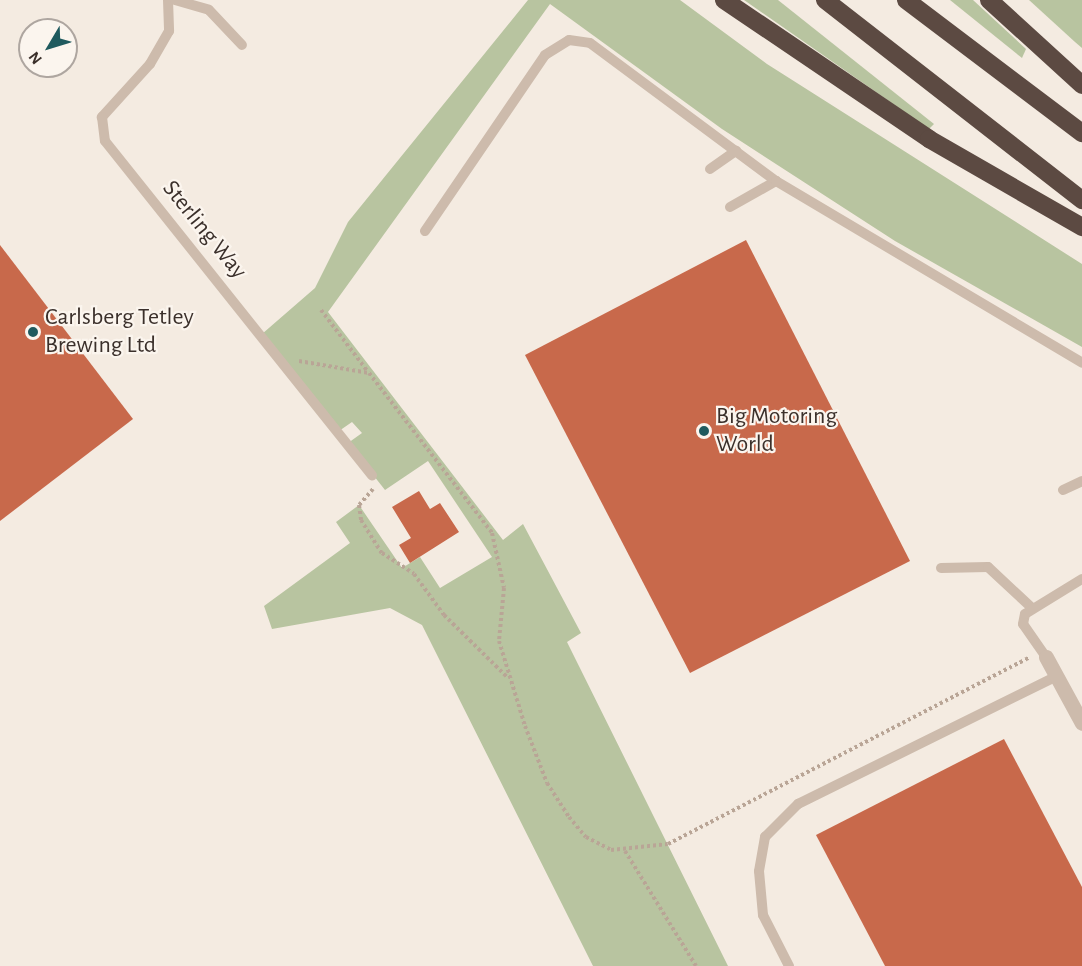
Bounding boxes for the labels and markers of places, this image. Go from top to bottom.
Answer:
place label: Carlsberg Tetley Brewing Ltd [45,304,194,360]
marker: Carlsberg Tetley Brewing Ltd [26,325,40,339]
place label: Big Motoring World [716,403,837,459]
marker: Big Motoring World [697,424,711,438]

